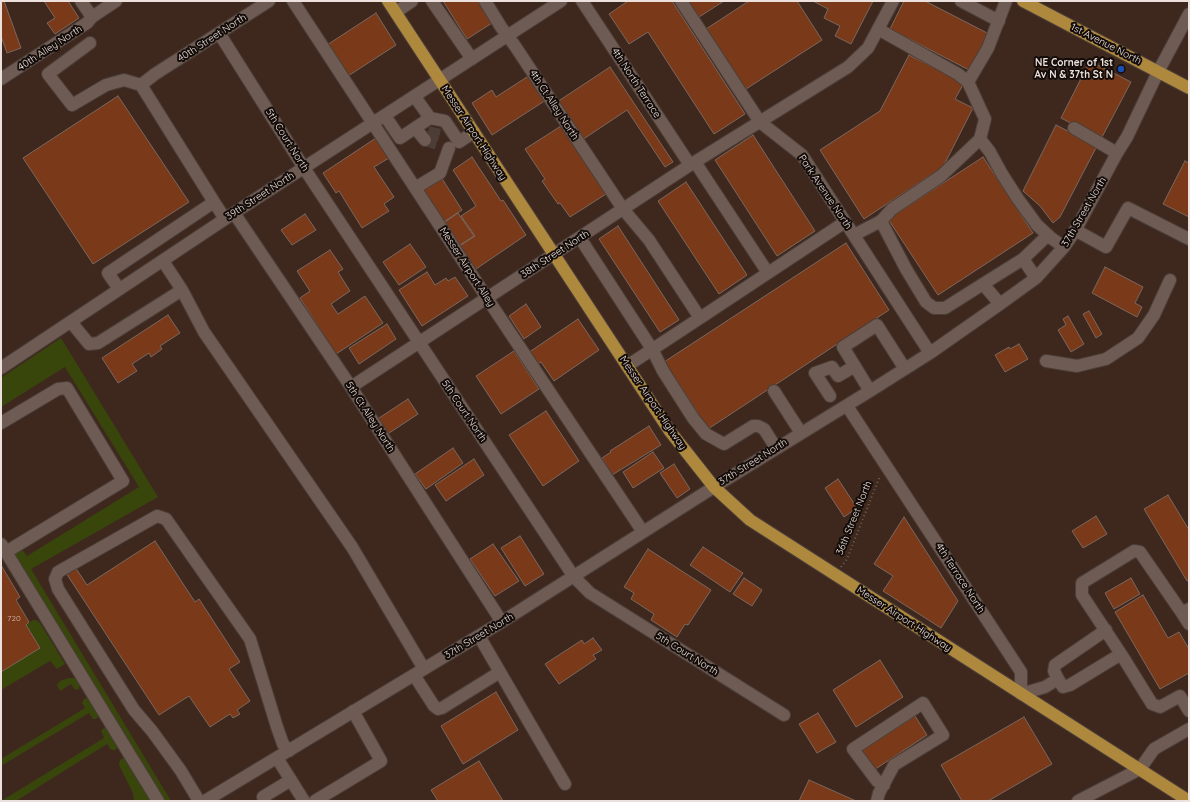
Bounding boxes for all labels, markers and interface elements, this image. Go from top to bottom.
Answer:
street label: 40th Street North [175,11,249,65]
street label: 1st Avenue North [1069,21,1143,67]
street label: 40th Alley North [16,23,84,73]
street label: 4th North Terrace [609,46,663,120]
place label: NE Corner of 1st Av N & 37th St N [1035,57,1113,80]
marker: NE Corner of 1st Av N & 37th St N [1116,64,1126,74]
street label: 4th Ct Alley North [527,68,581,142]
street label: Messer Airport Highway [439,83,509,183]
street label: 5th Court North [263,106,311,174]
street label: Park Avenue North [796,153,854,231]
street label: 39th Street North [224,169,296,223]
street label: 37th Street North [1059,175,1109,249]
street label: Messer Airport Alley [437,225,497,309]
street label: 38th Street North [519,228,591,280]
street label: Messer Airport Highway [617,354,689,452]
street label: 5th Court North [439,378,489,444]
street label: 5th Ct Alley North [343,380,397,454]
street label: 37th Street North [717,436,789,488]
street label: 36th Street North [834,479,874,557]
street label: 4th Terrace North [933,541,987,615]
street label: Messer Airport Highway [854,584,954,654]
street label: 37th Street North [442,611,516,661]
house number: 720 [7,614,21,624]
street label: 5th Court North [653,630,721,678]

